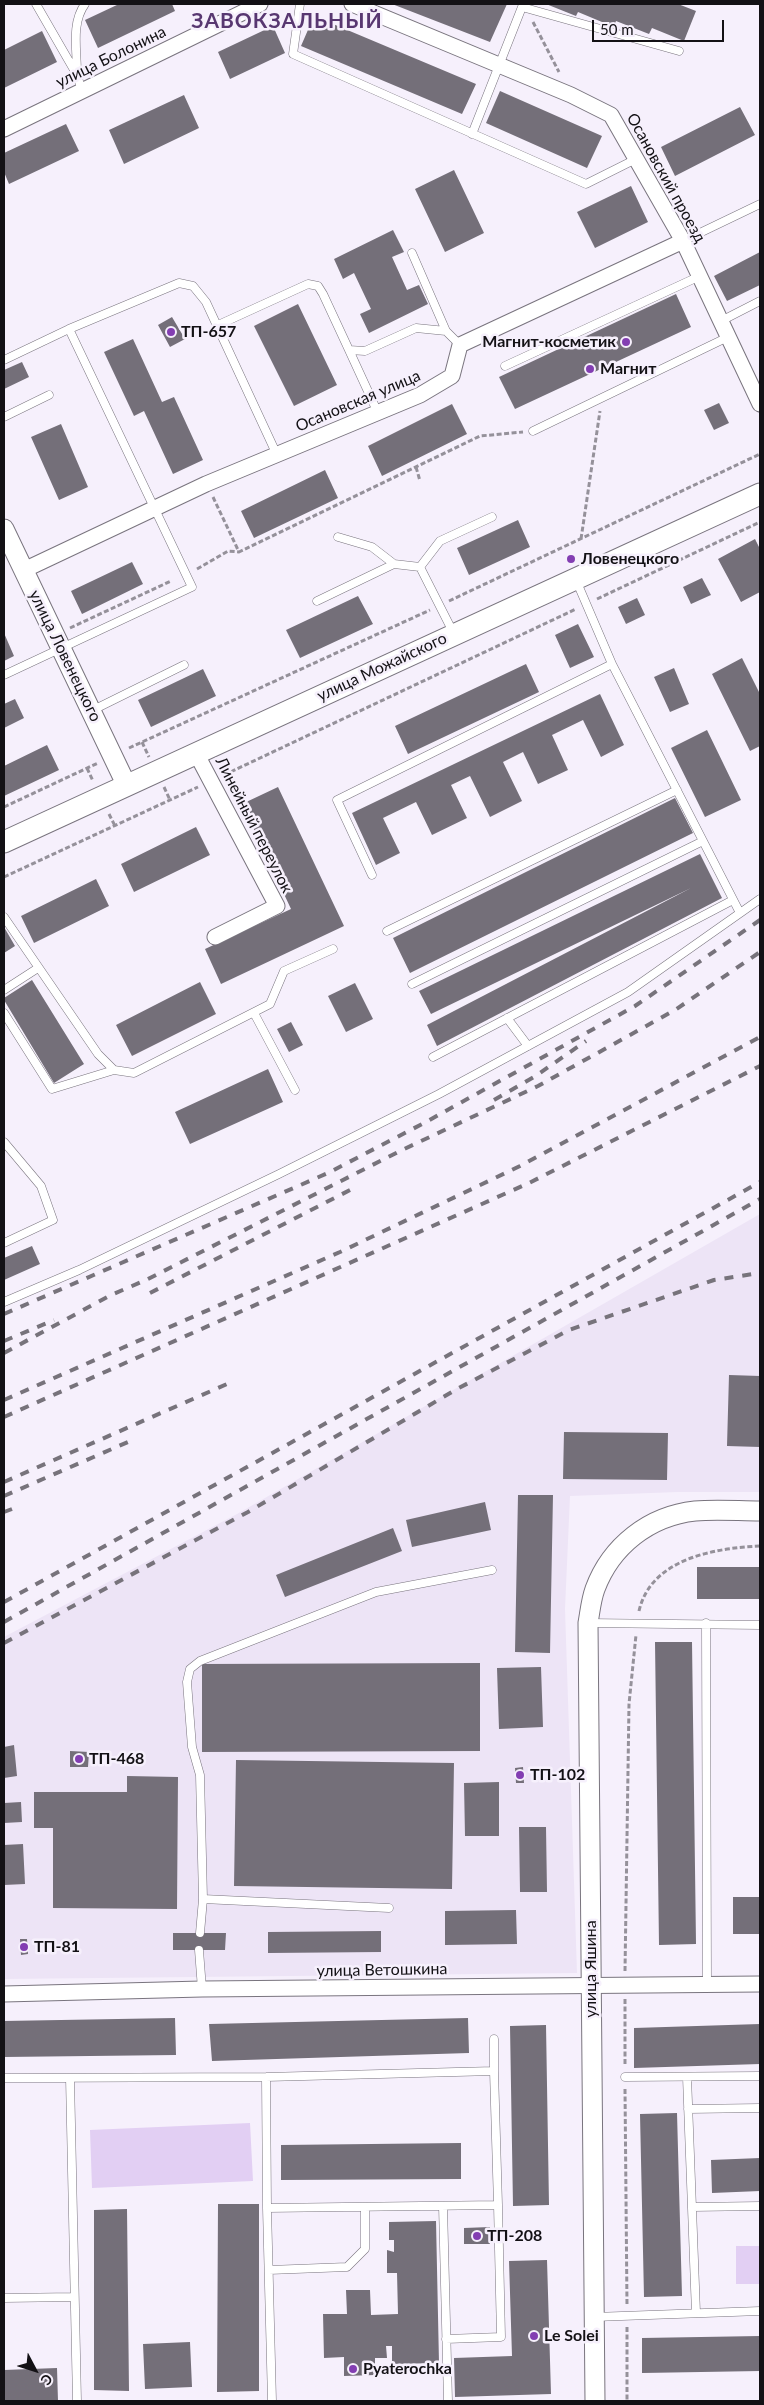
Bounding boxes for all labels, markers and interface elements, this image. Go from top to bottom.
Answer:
district label: ЗАВОКЗАЛЬНЫЙ [190,8,384,34]
scale bar [594,10,726,42]
text: 50 m [600,20,634,38]
street label: улица Болонина [53,22,169,92]
street label: Осановский проезд [622,110,710,246]
place label: ТП-657 [181,322,236,342]
marker: ТП-657 [165,326,177,338]
place label: Магнит-косметик [482,332,616,352]
marker: Магнит-косметик [620,336,632,348]
place label: Магнит [600,359,656,379]
marker: Магнит [584,363,596,375]
street label: Осановская улица [293,366,423,436]
place label: Ловенецкого [581,549,679,569]
marker: Ловенецкого [565,553,577,565]
street label: улица Ловенецкого [25,587,105,725]
street label: улица Можайского [314,629,450,705]
street label: Линейный переулок [211,754,297,896]
place label: ТП-468 [89,1749,144,1769]
marker: ТП-468 [73,1753,85,1765]
place label: ТП-102 [530,1765,585,1785]
marker: ТП-102 [514,1769,526,1781]
street label: улица Яшина [581,1920,601,2018]
place label: ТП-81 [34,1937,80,1957]
marker: ТП-81 [18,1941,30,1953]
street label: улица Ветошкина [316,1959,448,1981]
place label: ТП-208 [487,2226,542,2246]
marker: ТП-208 [471,2230,483,2242]
place label: Le Solei [544,2326,599,2346]
marker: Le Solei [528,2330,540,2342]
north arrow [10,2345,60,2395]
place label: Pyaterochka [363,2359,452,2379]
marker: Pyaterochka [347,2363,359,2375]
text: С [37,2371,56,2389]

